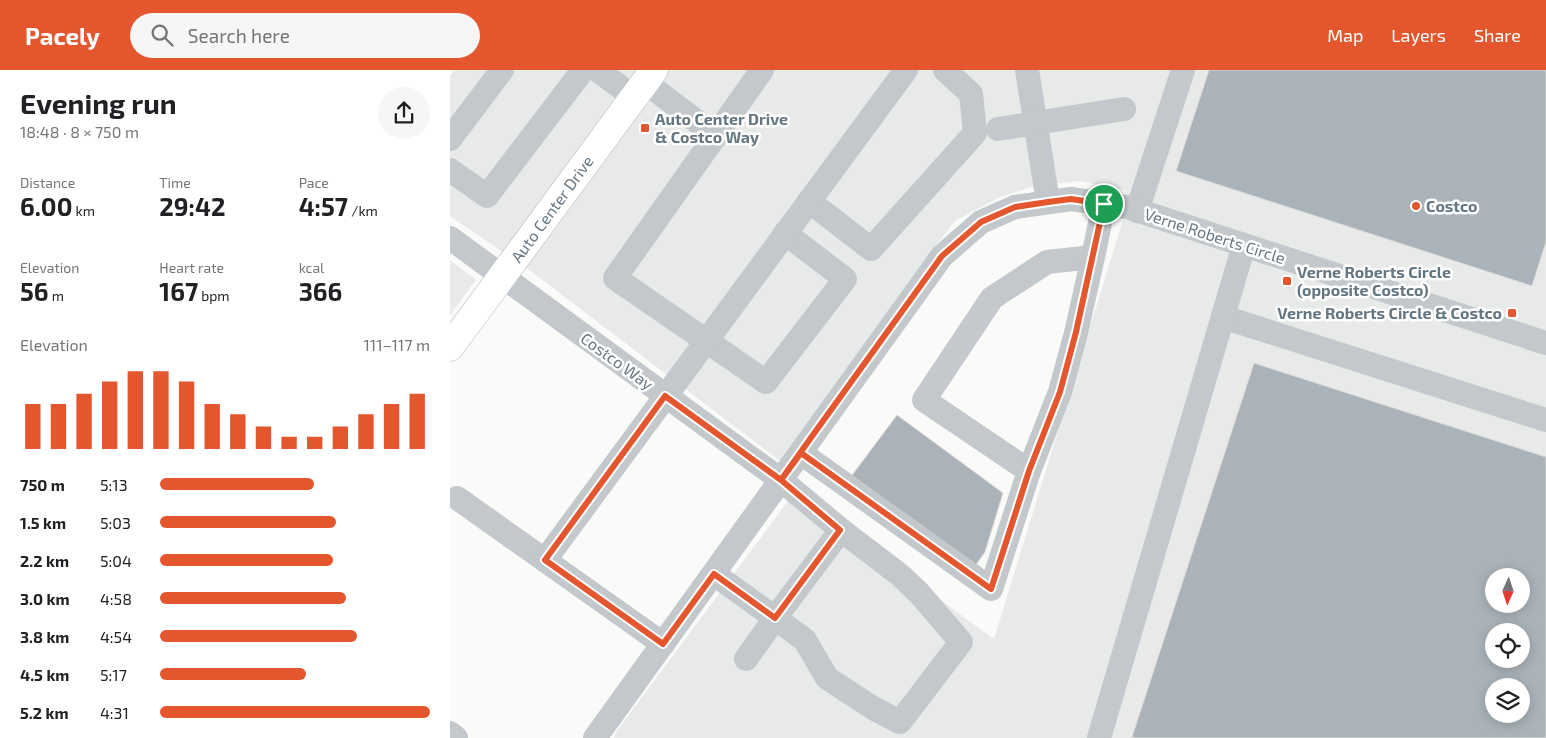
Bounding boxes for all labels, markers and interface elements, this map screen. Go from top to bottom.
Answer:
search box [130,13,480,58]
text: Pacely [25,21,100,50]
icon: search [148,21,176,49]
text: Search here [188,24,290,47]
text: Map [1327,24,1363,46]
text: Layers [1391,24,1446,46]
text: Share [1474,24,1521,46]
text: Evening run [20,86,177,120]
button: share [378,87,430,139]
place label: Auto Center Drive & Costco Way [655,109,788,147]
text: 18:48 · 8 × 750 m [20,122,139,141]
marker: Auto Center Drive & Costco Way [639,122,651,134]
street label: Auto Center Drive [507,152,597,266]
text: Distance [20,174,75,191]
text: Time [159,174,191,191]
text: Pace [299,174,329,191]
pin [1083,183,1125,225]
icon: arrive [1090,190,1118,218]
text: 6.00 [20,191,72,221]
text: 29:42 [159,191,225,221]
text: 4:57 [299,191,348,221]
place label: Costco [1426,196,1477,215]
marker: Costco [1410,200,1422,212]
text: km [72,202,95,219]
text: /km [348,202,378,219]
street label: Verne Roberts Circle [1142,204,1288,267]
text: Elevation [20,259,79,276]
text: Heart rate [159,259,224,276]
text: kcal [299,259,324,276]
place label: Verne Roberts Circle (opposite Costco) [1297,262,1451,299]
marker: Verne Roberts Circle (opposite Costco) [1281,275,1293,287]
text: 56 [20,276,49,306]
text: 167 [159,276,198,306]
text: 366 [299,276,342,306]
text: m [49,287,64,304]
text: bpm [198,287,230,304]
place label: Verne Roberts Circle & Costco [1277,303,1502,322]
marker: Verne Roberts Circle & Costco [1506,307,1518,319]
street label: Costco Way [577,328,658,394]
text: Elevation [20,335,88,354]
text: 111–117 m [363,335,430,354]
text: 750 m [20,475,65,494]
text: 5:13 [100,475,128,494]
text: 1.5 km [20,513,66,532]
text: 5:03 [100,513,131,532]
text: 2.2 km [20,551,69,570]
text: 5:04 [100,551,132,570]
north arrow [1485,568,1530,612]
map controls [1485,568,1530,723]
text: 3.0 km [20,589,70,608]
text: 4:58 [100,589,132,608]
button: locate [1485,623,1530,668]
text: 3.8 km [20,627,69,646]
text: 4:54 [100,627,132,646]
text: 4.5 km [20,665,69,684]
text: 5:17 [100,665,127,684]
button: layers [1485,678,1530,723]
text: 5.2 km [20,703,69,722]
text: 4:31 [100,703,129,722]

